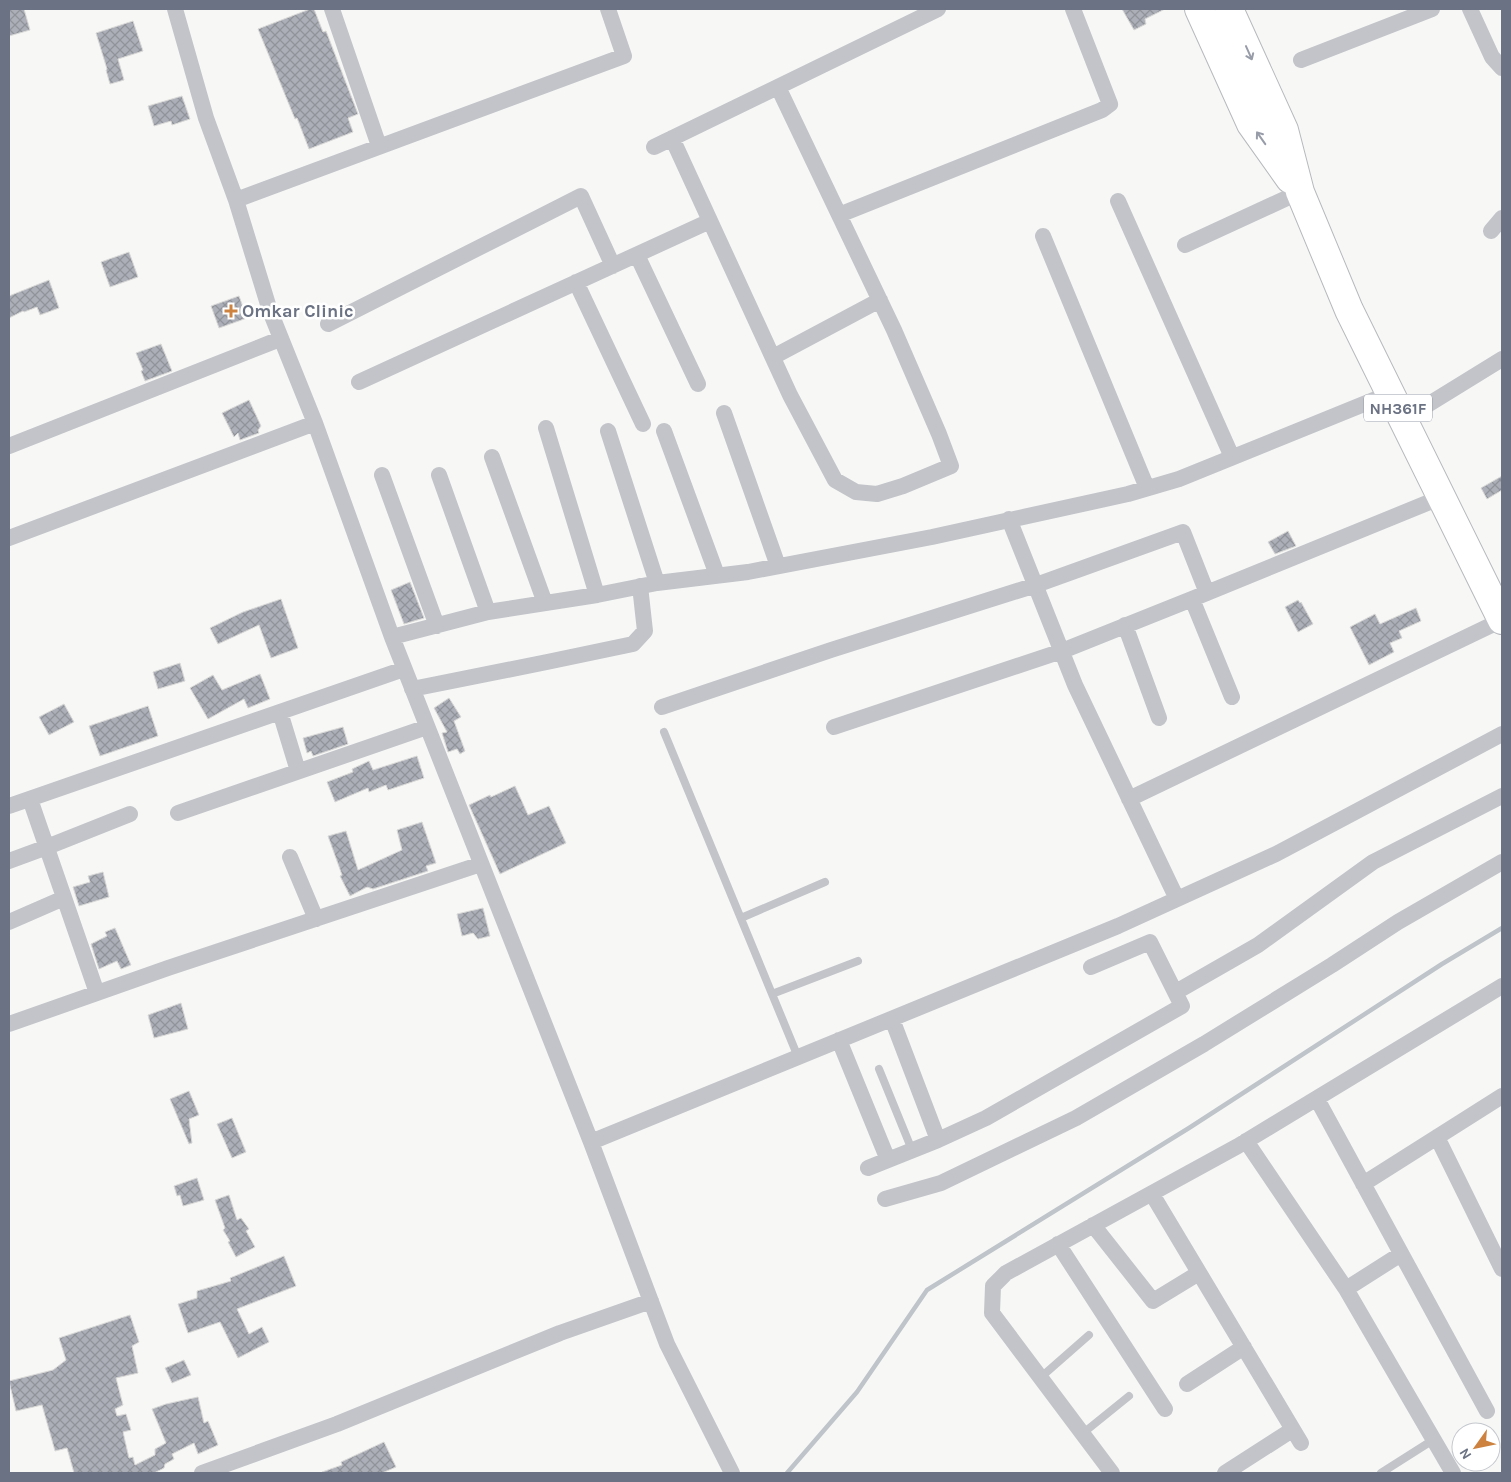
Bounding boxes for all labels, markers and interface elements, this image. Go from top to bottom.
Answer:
one-way arrow [1244,45,1254,60]
one-way arrow [1256,132,1267,146]
place label: Omkar Clinic [242,300,354,322]
marker: Omkar Clinic [224,304,238,318]
road number: NH361F [1364,394,1432,422]
north arrow [1451,1422,1501,1472]
text: N [1456,1445,1475,1463]

